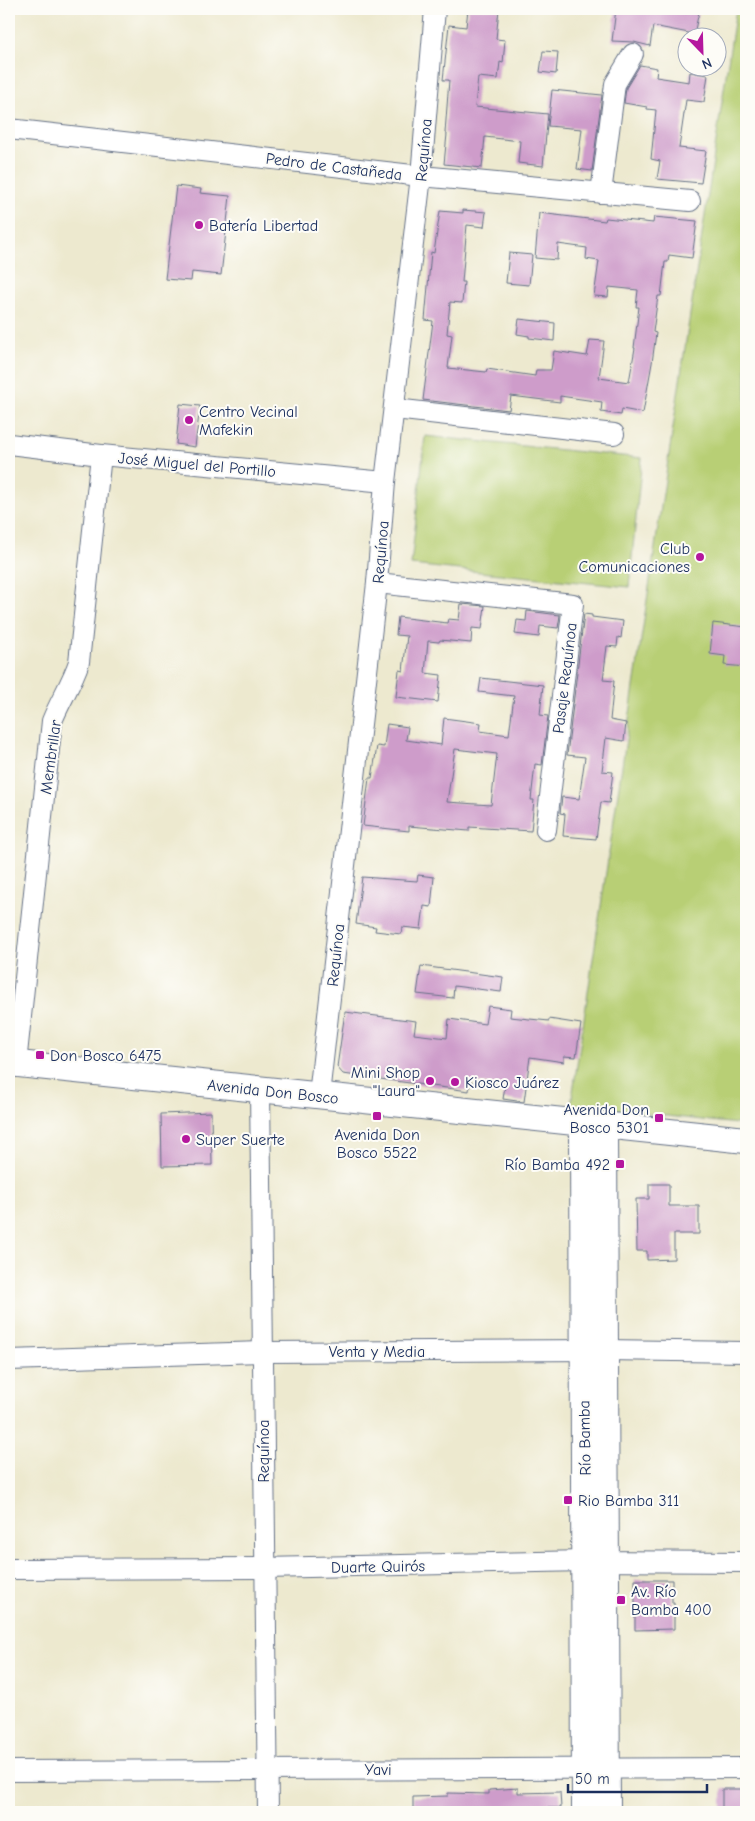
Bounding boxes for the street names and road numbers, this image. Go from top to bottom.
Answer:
street label: Requínoa [412,118,436,182]
street label: Pedro de Castañeda [265,150,403,184]
street label: José Miguel del Portillo [117,449,277,481]
street label: Requínoa [369,520,393,584]
street label: Pasaje Requínoa [549,622,581,735]
street label: Membrillar [37,718,65,795]
street label: Requínoa [324,923,348,987]
street label: Avenida Don Bosco [206,1076,339,1108]
street label: Venta y Media [329,1343,425,1361]
street label: Río Bamba [575,1400,595,1476]
street label: Requínoa [255,1419,273,1483]
street label: Duarte Quirós [331,1557,426,1577]
street label: Yavi [364,1761,392,1779]

